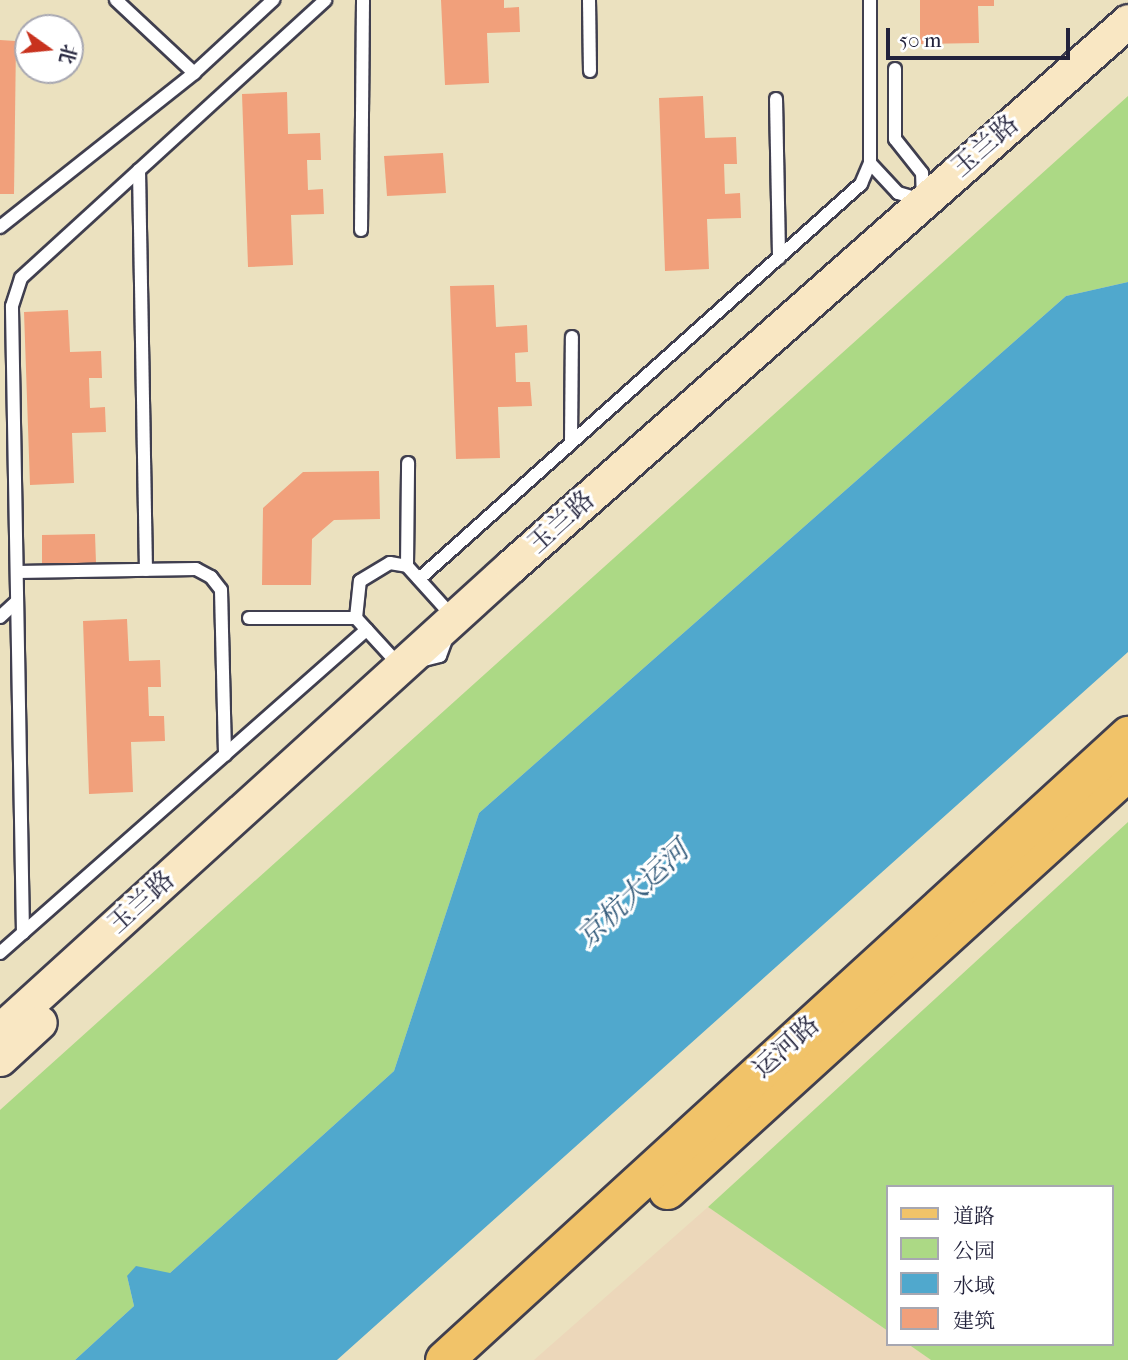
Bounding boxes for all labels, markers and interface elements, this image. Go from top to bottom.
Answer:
north arrow [14,14,84,84]
scale bar [890,14,1074,58]
text: 50 m [899,28,942,52]
text: 北 [54,42,80,66]
street label: 玉兰路 [945,109,1025,183]
street label: 玉兰路 [522,484,600,560]
water label: 京杭大运河 [570,834,696,954]
street label: 玉兰路 [102,864,180,940]
street label: 运河路 [747,1009,825,1085]
legend [886,1185,1114,1346]
text: 道路 [953,1204,995,1228]
text: 公园 [953,1239,995,1263]
text: 水域 [953,1274,995,1298]
text: 建筑 [953,1309,995,1333]

